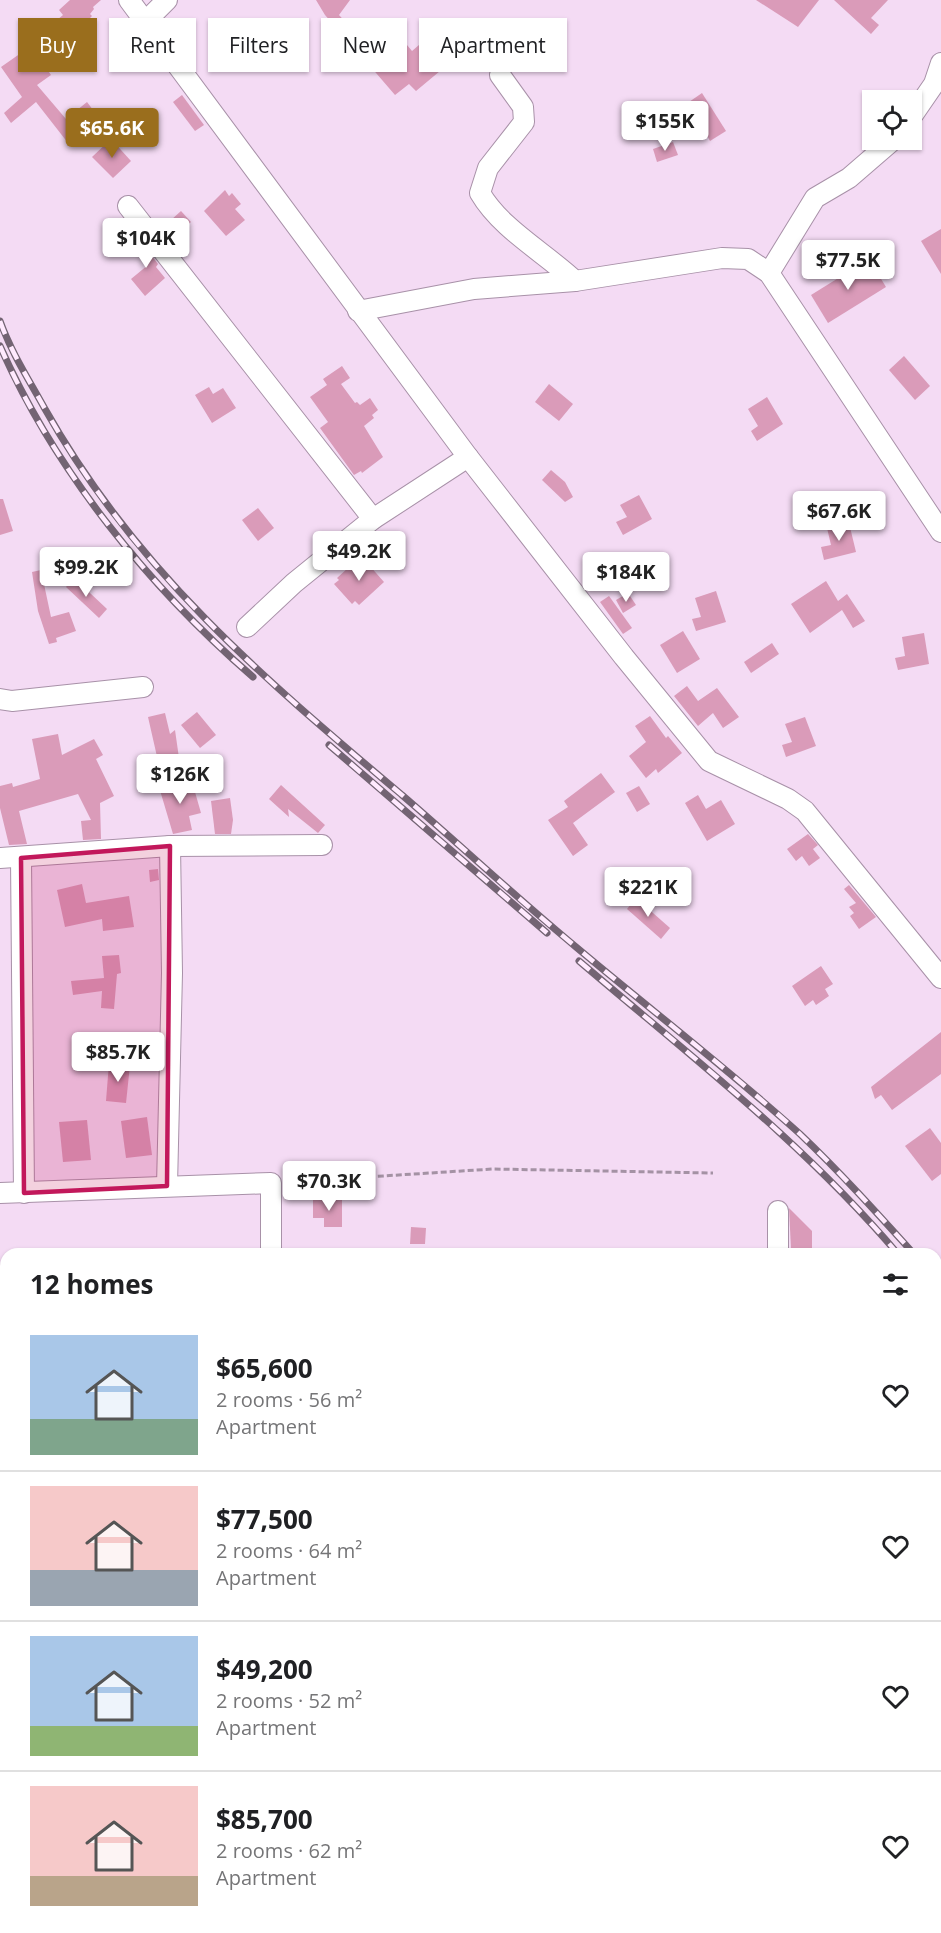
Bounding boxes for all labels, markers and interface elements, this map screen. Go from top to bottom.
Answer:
chip: Buy [18,18,97,72]
chip: Rent [109,18,196,72]
chip: Filters [208,18,309,72]
chip: New [321,18,407,72]
chip: Apartment [419,18,567,72]
map controls [862,90,922,150]
button: locate [862,90,922,150]
pin: $155K [623,101,707,152]
text: $155K [635,107,695,134]
pin: $65.6K [63,108,161,159]
text: $65.6K [80,114,144,141]
pin: $104K [104,218,188,269]
text: $104K [116,224,176,251]
pin: $77.5K [799,240,897,291]
text: $77.5K [816,246,880,273]
pin: $67.6K [790,491,888,542]
text: $67.6K [807,497,871,524]
pin: $49.2K [310,531,408,582]
text: $49.2K [327,537,391,564]
pin: $99.2K [37,547,135,598]
pin: $184K [584,552,668,603]
text: $99.2K [54,553,118,580]
text: $184K [596,558,656,585]
pin: $126K [138,754,222,805]
text: $126K [150,760,210,787]
pin: $221K [606,867,690,918]
text: $221K [618,873,678,900]
pin: $85.7K [69,1032,167,1083]
text: $85.7K [86,1038,150,1065]
pin: $70.3K [280,1161,378,1212]
text: $70.3K [297,1167,361,1194]
text: 12 homes [30,1266,154,1302]
icon: filters [879,1268,912,1301]
text: $65,600 [216,1350,313,1386]
icon: home [78,1359,150,1431]
icon: heart [879,1379,912,1412]
text: 2 rooms · 56 m² [216,1386,362,1413]
text: Apartment [216,1413,316,1440]
text: $77,500 [216,1501,313,1537]
icon: home [78,1510,150,1582]
icon: heart [879,1530,912,1563]
text: 2 rooms · 64 m² [216,1537,362,1564]
text: Apartment [216,1564,316,1591]
text: $49,200 [216,1651,313,1687]
icon: home [78,1660,150,1732]
icon: heart [879,1680,912,1713]
text: 2 rooms · 52 m² [216,1687,362,1714]
text: Apartment [216,1714,316,1741]
text: $85,700 [216,1801,313,1837]
icon: home [78,1810,150,1882]
icon: heart [879,1830,912,1863]
text: 2 rooms · 62 m² [216,1837,362,1864]
text: Apartment [216,1864,316,1891]

